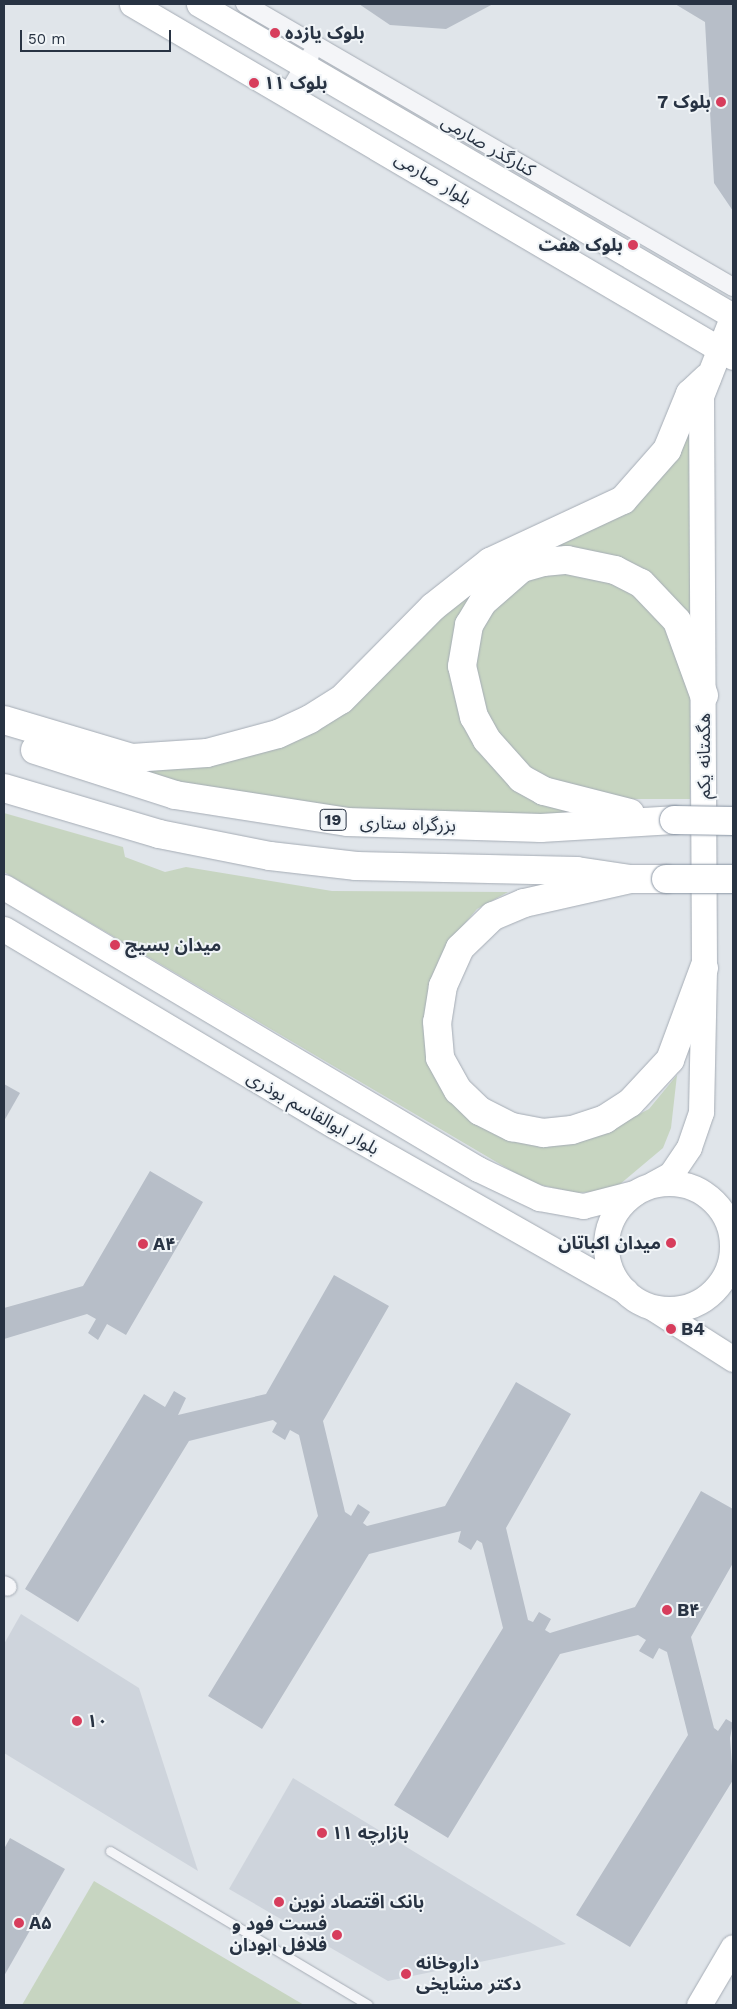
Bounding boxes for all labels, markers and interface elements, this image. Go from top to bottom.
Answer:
scale bar [22,20,174,52]
place label: بلوک یازده [285,22,365,44]
marker: بلوک یازده [269,27,281,39]
text: 50 m [28,30,65,48]
place label: بلوک ۱۱ [264,72,327,94]
marker: بلوک ۱۱ [248,77,260,89]
place label: بلوک 7 [657,91,711,113]
marker: بلوک 7 [715,96,727,108]
street label: کنارگذر صارمی [437,111,539,181]
street label: بلوار صارمی [391,148,475,210]
place label: بلوک هفت [539,234,623,256]
marker: بلوک هفت [627,239,639,251]
street label: هگمتانه یکم [693,713,715,799]
road number: 19 [319,806,347,834]
street label: بزرگراه ستاری [360,812,456,836]
place label: میدان بسیج [125,934,221,956]
marker: میدان بسیج [109,939,121,951]
street label: بلوار ابوالقاسم بوذری [243,1066,383,1160]
place label: میدان اکباتان [558,1232,661,1254]
place label: A۴ [153,1233,175,1255]
marker: میدان اکباتان [665,1237,677,1249]
marker: A۴ [137,1238,149,1250]
place label: B4 [681,1318,705,1340]
marker: B4 [665,1323,677,1335]
place label: B۴ [677,1599,700,1621]
marker: B۴ [661,1604,673,1616]
place label: ۱۰ [87,1710,108,1732]
marker: ۱۰ [71,1715,83,1727]
place label: بازارچه ۱۱ [332,1822,409,1844]
marker: بازارچه ۱۱ [316,1827,328,1839]
place label: بانک اقتصاد نوین [289,1891,424,1913]
marker: بانک اقتصاد نوین [273,1896,285,1908]
place label: A۵ [29,1912,51,1934]
place label: فست فود و فلافل ابودان [230,1914,327,1956]
marker: A۵ [13,1917,25,1929]
marker: فست فود و فلافل ابودان [331,1929,343,1941]
place label: داروخانه دکتر مشایخی [416,1953,521,1996]
marker: داروخانه دکتر مشایخی [400,1968,412,1980]

